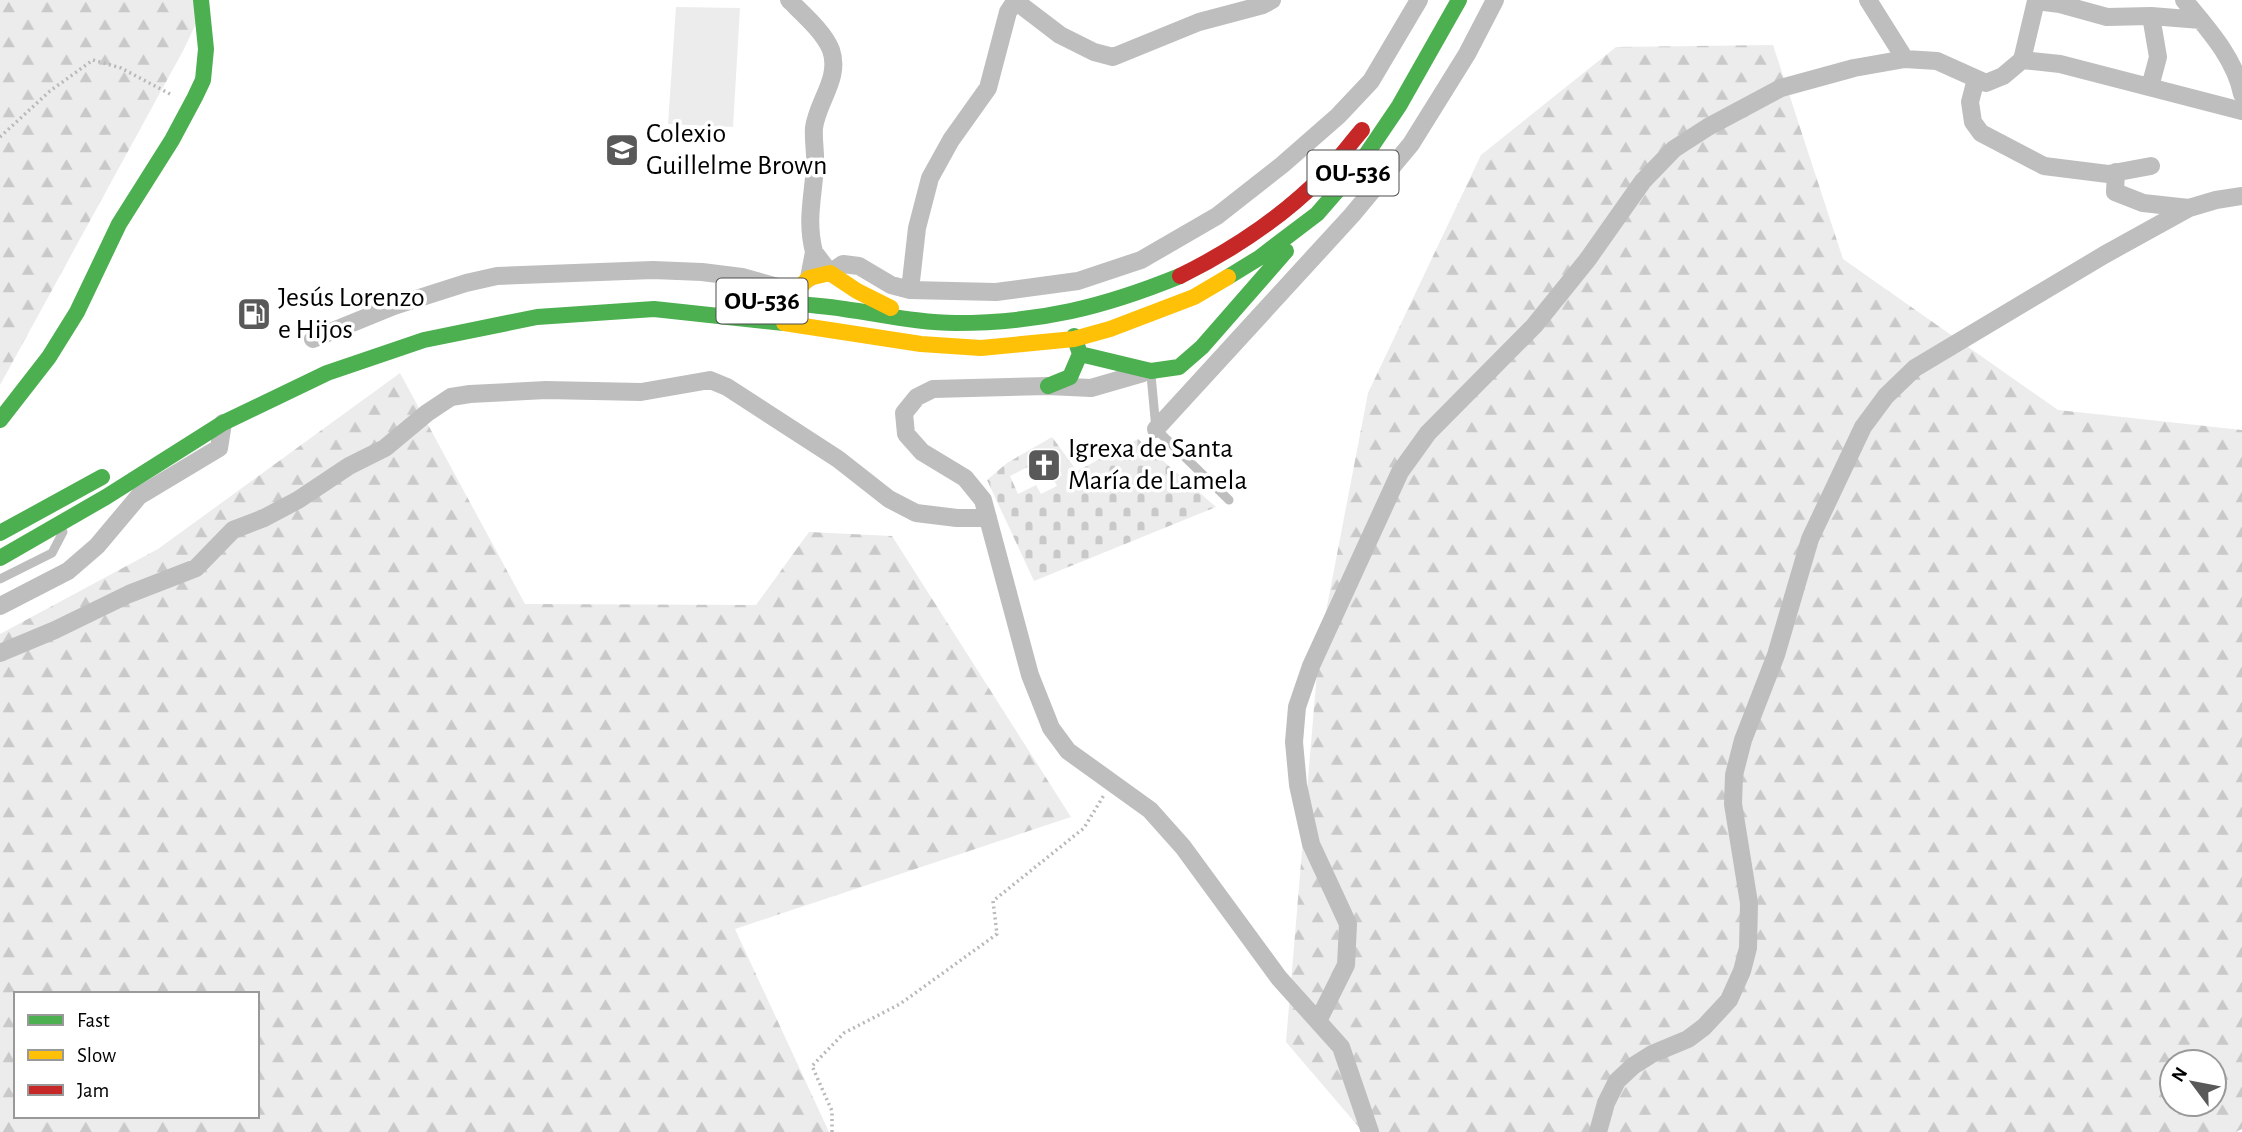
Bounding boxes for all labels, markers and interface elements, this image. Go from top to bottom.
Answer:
place label: Colexio Guillelme Brown [646,120,827,180]
school or university icon: Colexio Guillelme Brown [603,131,641,169]
road number: OU-536 [1308,150,1398,196]
road number: OU-536 [716,278,808,324]
place label: Jesús Lorenzo e Hijos [278,284,425,344]
fuel station icon: Jesús Lorenzo e Hijos [235,295,273,333]
place label: Igrexa de Santa María de Lamela [1068,435,1247,495]
church icon: Igrexa de Santa María de Lamela [1025,446,1063,484]
legend [14,992,259,1118]
text: Fast [77,1010,110,1031]
text: Slow [77,1045,116,1066]
north arrow [2158,1048,2228,1118]
text: N [2168,1064,2191,1085]
text: Jam [77,1080,109,1101]

